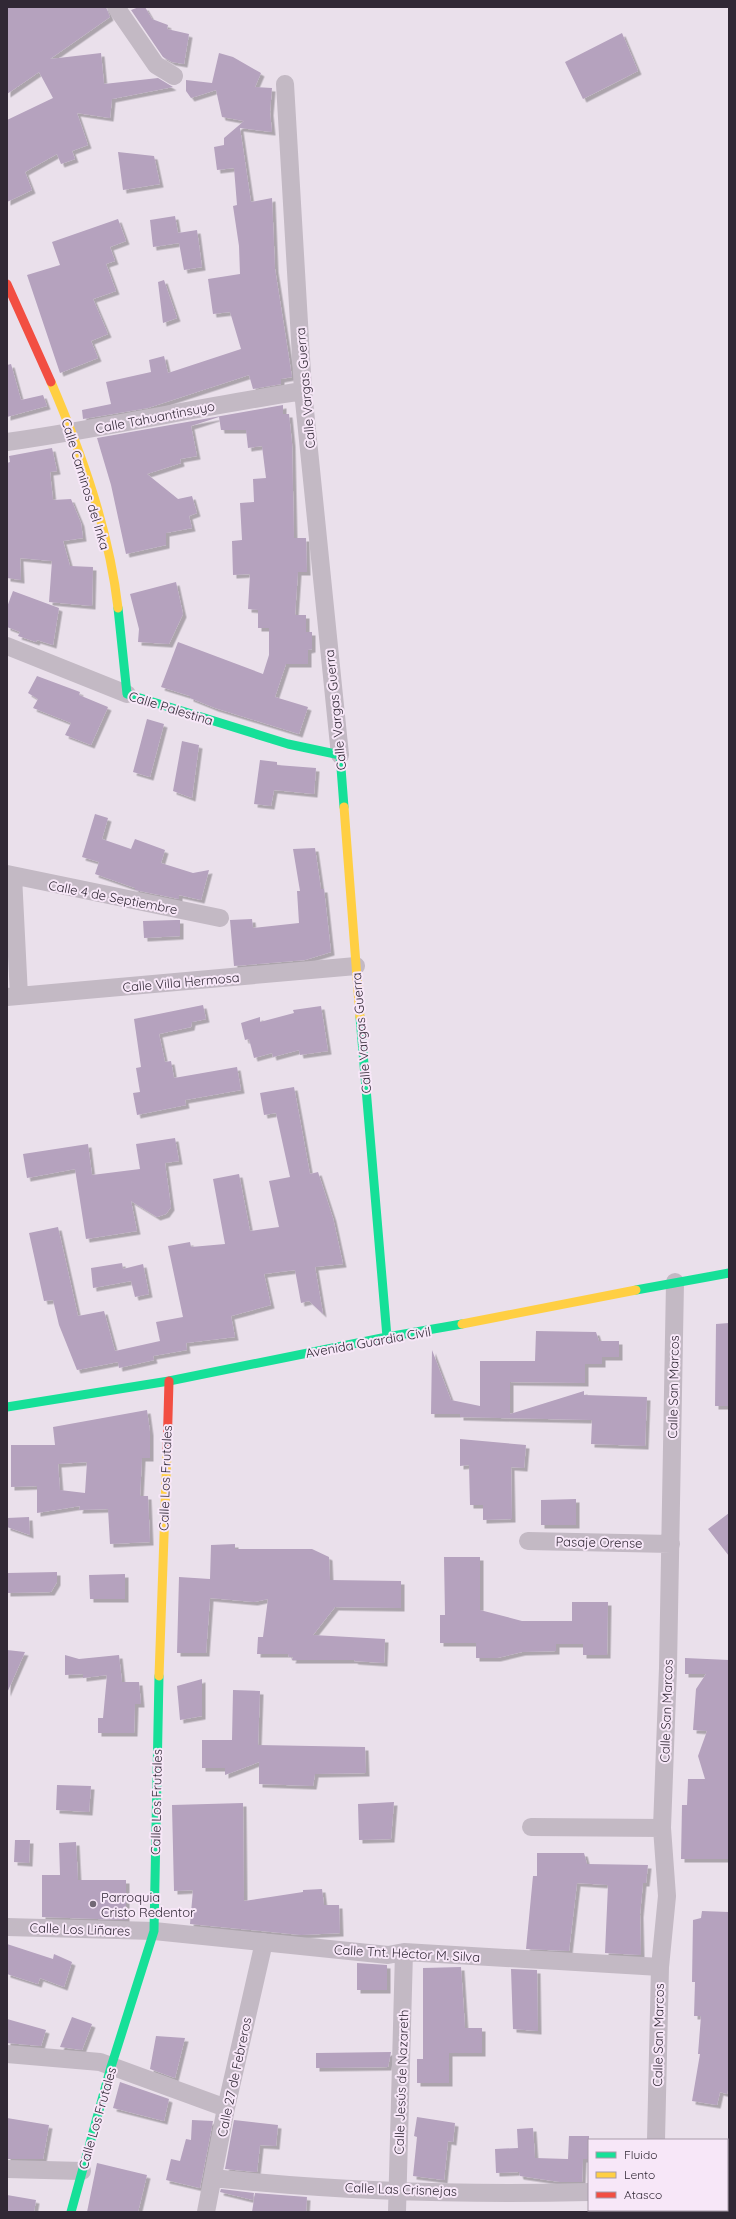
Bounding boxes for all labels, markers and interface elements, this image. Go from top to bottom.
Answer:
street label: Calle Vargas Guerra [292,327,318,449]
street label: Calle Tahuantinsuyo [94,398,216,436]
street label: Calle Caminos del Inka [58,416,114,552]
street label: Calle Vargas Guerra [321,649,349,771]
street label: Calle Palestina [127,688,215,728]
street label: Calle 4 de Septiembre [47,877,179,917]
street label: Calle Villa Hermosa [122,969,240,995]
street label: Calle Vargas Guerra [348,972,374,1094]
street label: Avenida Guardia Civil [304,1323,432,1361]
street label: Calle San Marcos [664,1335,682,1439]
street label: Calle Los Frutales [155,1425,175,1531]
street label: Pasaje Orense [555,1533,643,1551]
street label: Calle San Marcos [656,1659,676,1763]
street label: Calle Los Frutales [147,1749,165,1855]
place label: Parroquia Cristo Redentor [101,1889,195,1920]
marker: Parroquia Cristo Redentor [88,1899,98,1909]
street label: Calle Los Liñares [29,1919,131,1939]
street label: Calle Tnt. Héctor M. Silva [334,1941,480,1965]
street label: Calle San Marcos [649,1983,667,2087]
street label: Calle Jesús de Nazareth [390,2009,412,2155]
street label: Calle 27 de Febreros [213,2016,255,2138]
street label: Calle Los Frutales [75,2065,119,2171]
legend [588,2139,728,2211]
text: Fluido [624,2147,657,2162]
text: Lento [624,2167,655,2182]
street label: Calle Las Crisnejas [345,2179,457,2199]
text: Atasco [624,2187,662,2202]

